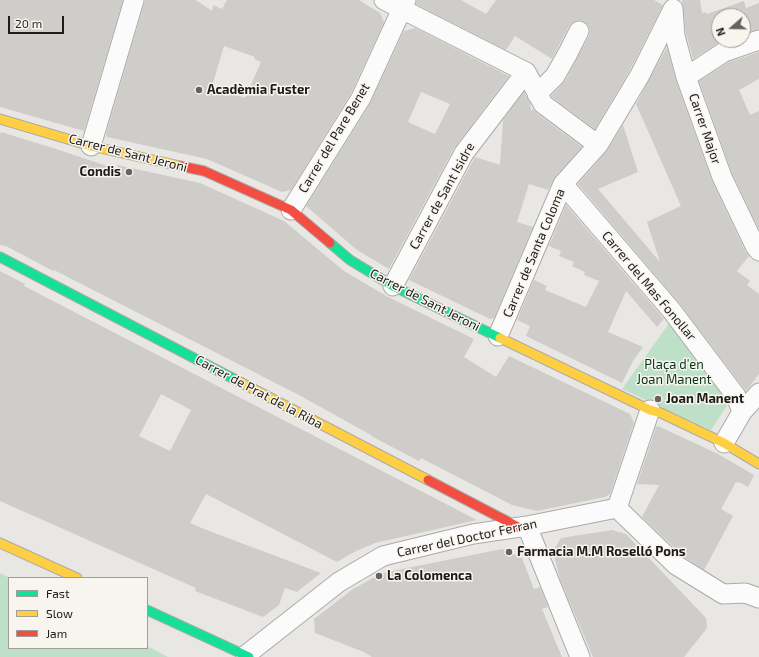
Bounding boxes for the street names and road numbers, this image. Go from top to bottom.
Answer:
street label: Carrer del Pare Benet [295,80,373,196]
street label: Carrer Major [686,91,724,167]
street label: Carrer de Sant Jeroni [67,131,189,175]
street label: Carrer de Sant Isidre [406,140,478,252]
street label: Carrer de Santa Coloma [500,186,568,320]
street label: Carrer del Mas Fonollar [599,228,699,344]
street label: Carrer de Sant Jeroni [367,265,483,335]
street label: Carrer de Prat de la Riba [193,352,325,432]
street label: Carrer del Doctor Ferran [396,516,538,560]

